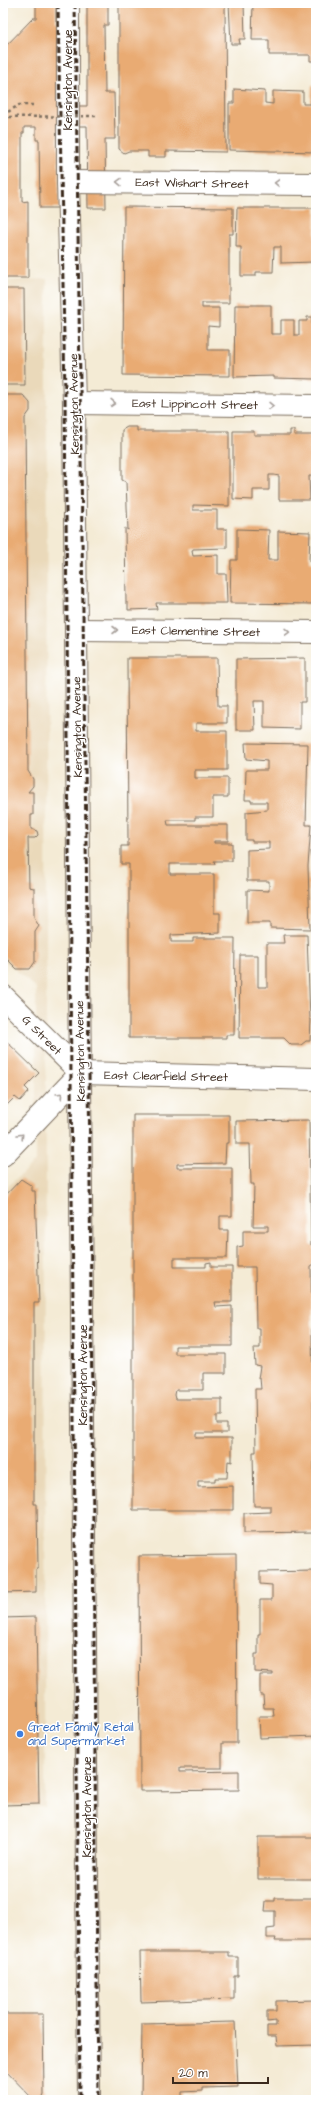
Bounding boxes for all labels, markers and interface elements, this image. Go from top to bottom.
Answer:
street label: Kensington Avenue [60,29,78,131]
street label: East Wishart Street [135,174,249,193]
one-way arrow [116,178,122,186]
one-way arrow [274,179,280,188]
street label: Kensington Avenue [65,353,85,455]
street label: East Lippincott Street [132,395,258,414]
one-way arrow [110,399,116,407]
one-way arrow [268,401,274,410]
street label: East Clementine Street [132,622,261,641]
one-way arrow [112,626,118,634]
one-way arrow [284,628,290,636]
street label: Kensington Avenue [68,676,88,778]
street label: Kensington Avenue [71,1000,91,1102]
street label: G Street [18,1012,65,1059]
street label: East Clearfield Street [104,1067,228,1086]
one-way arrow [55,1092,63,1100]
one-way arrow [16,1133,24,1141]
street label: Kensington Avenue [75,1324,93,1426]
place label: Great Family Retail and Supermarket [28,1719,134,1750]
marker: Great Family Retail and Supermarket [15,1729,25,1739]
street label: Kensington Avenue [79,1756,97,1858]
scale bar [173,2059,268,2085]
text: 20 m [179,2065,208,2082]

